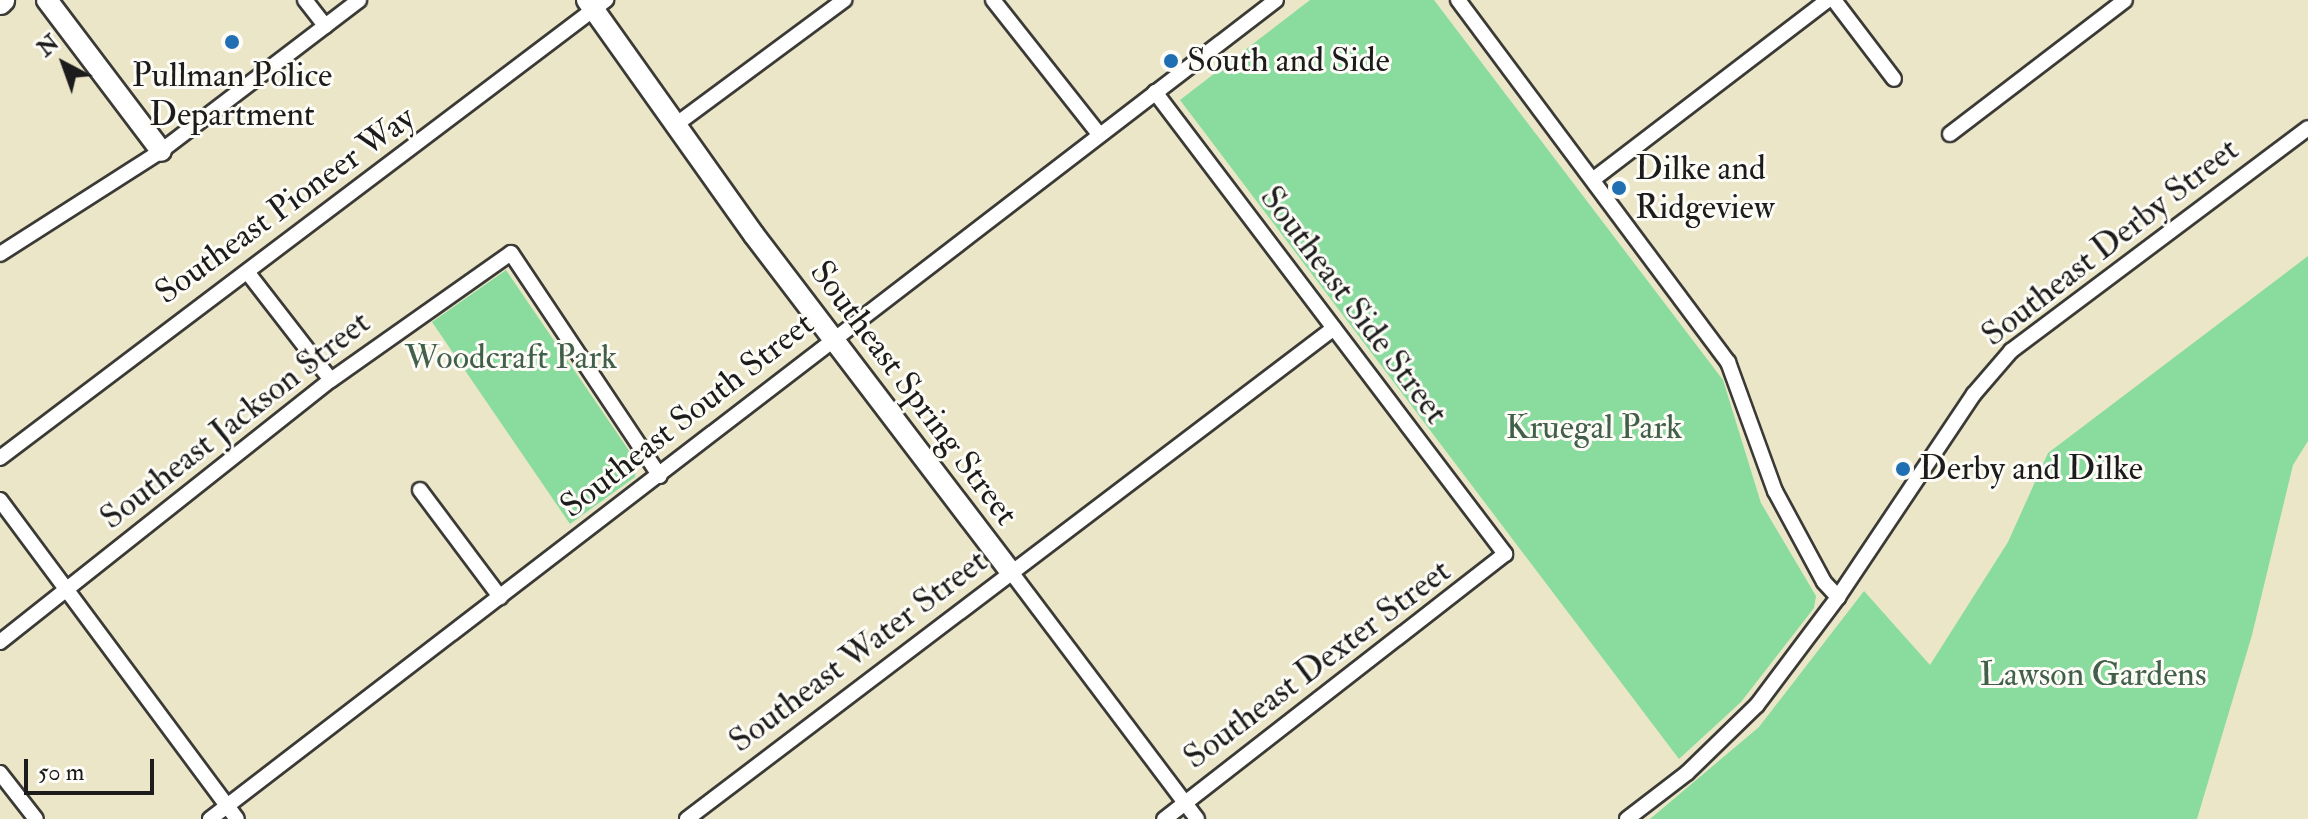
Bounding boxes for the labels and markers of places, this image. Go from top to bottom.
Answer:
marker: Pullman Police Department [223,33,241,51]
place label: South and Side [1187,41,1390,81]
marker: South and Side [1162,52,1180,70]
place label: Pullman Police Department [132,55,332,134]
place label: Dilke and Ridgeview [1635,148,1775,228]
marker: Dilke and Ridgeview [1610,179,1628,197]
place label: Derby and Dilke [1919,449,2143,489]
marker: Derby and Dilke [1894,460,1912,478]

